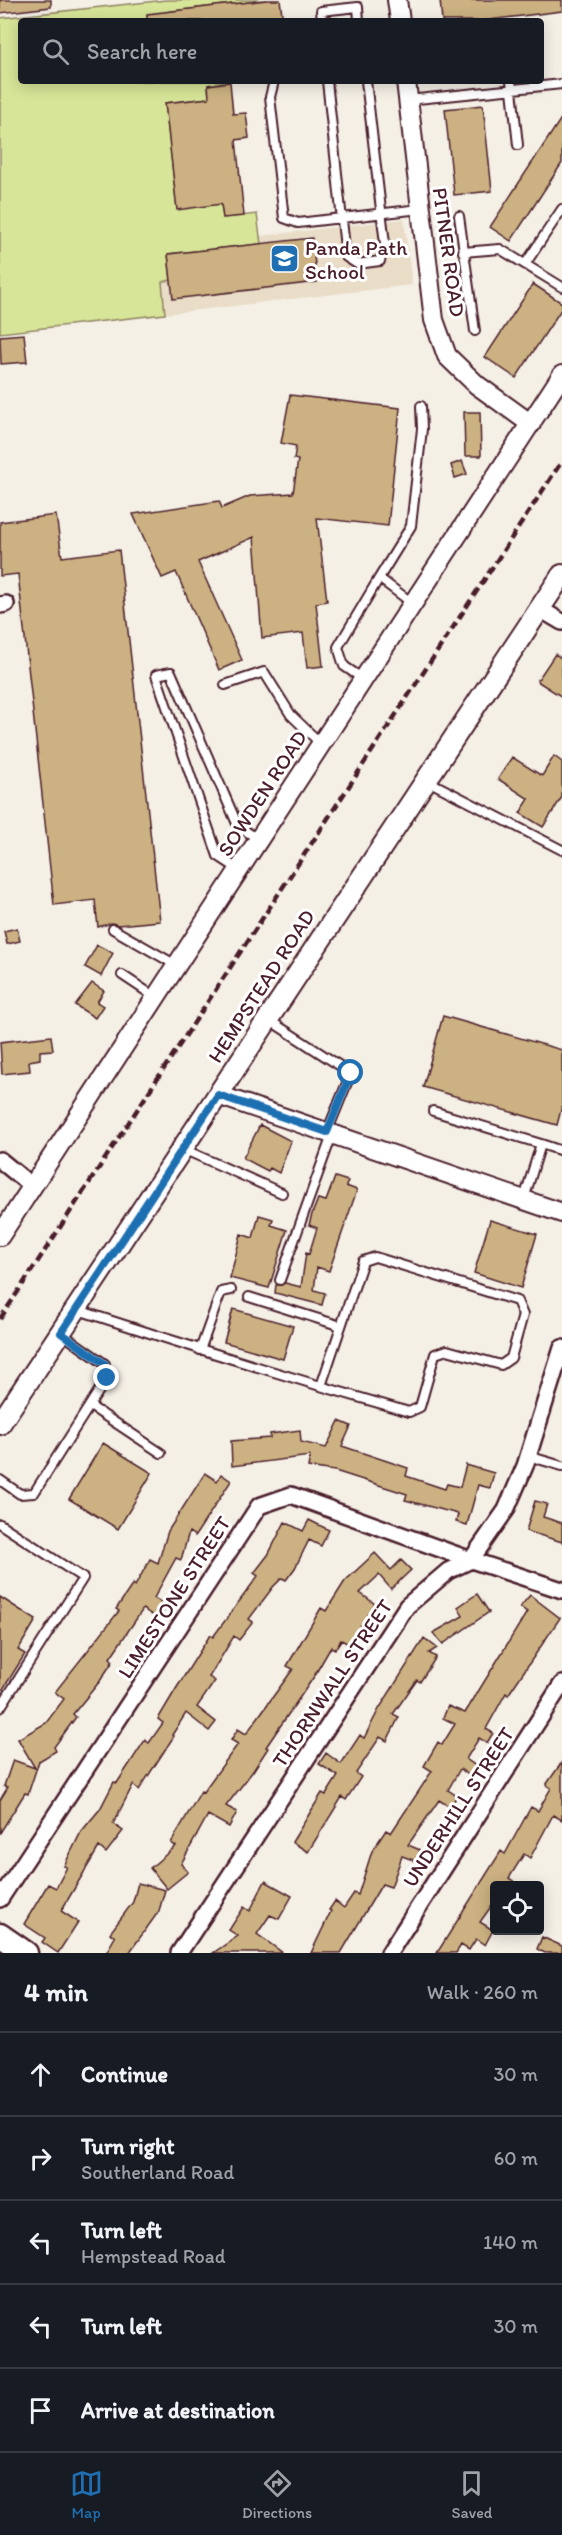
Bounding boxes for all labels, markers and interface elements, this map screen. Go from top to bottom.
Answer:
search box [18,18,544,84]
icon: search [39,35,72,68]
text: Search here [87,38,197,65]
street label: PITNER ROAD [428,186,470,318]
place label: Panda Path School [305,235,408,284]
school or university icon: Panda Path School [268,243,300,275]
street label: SOWDEN ROAD [212,725,312,861]
street label: HEMPSTEAD ROAD [202,905,320,1067]
route start [337,1059,363,1085]
route end [93,1364,119,1390]
street label: LIMESTONE STREET [112,1511,236,1683]
street label: THORNWALL STREET [266,1594,398,1772]
street label: UNDERHILL STREET [397,1722,519,1892]
map controls [490,1881,544,1935]
button: locate [490,1881,544,1935]
text: 4 min [24,1976,88,2008]
text: Walk · 260 m [427,1980,538,2004]
icon: ahead [24,2058,57,2091]
text: Continue [81,2061,168,2088]
text: 30 m [493,2062,538,2086]
text: Turn right [81,2133,175,2160]
icon: right [24,2142,57,2175]
text: 60 m [494,2146,538,2170]
text: Southerland Road [81,2160,235,2184]
text: Turn left [81,2217,162,2244]
icon: left [24,2226,57,2259]
text: 140 m [483,2230,538,2254]
text: Hempstead Road [81,2244,226,2268]
icon: left [24,2310,57,2343]
text: Turn left [81,2313,162,2340]
text: 30 m [493,2314,538,2338]
icon: arrive [24,2394,57,2427]
text: Arrive at destination [81,2397,275,2424]
tab: Map [70,2467,103,2522]
tab: Directions [242,2467,312,2522]
tab: Saved [452,2467,492,2522]

